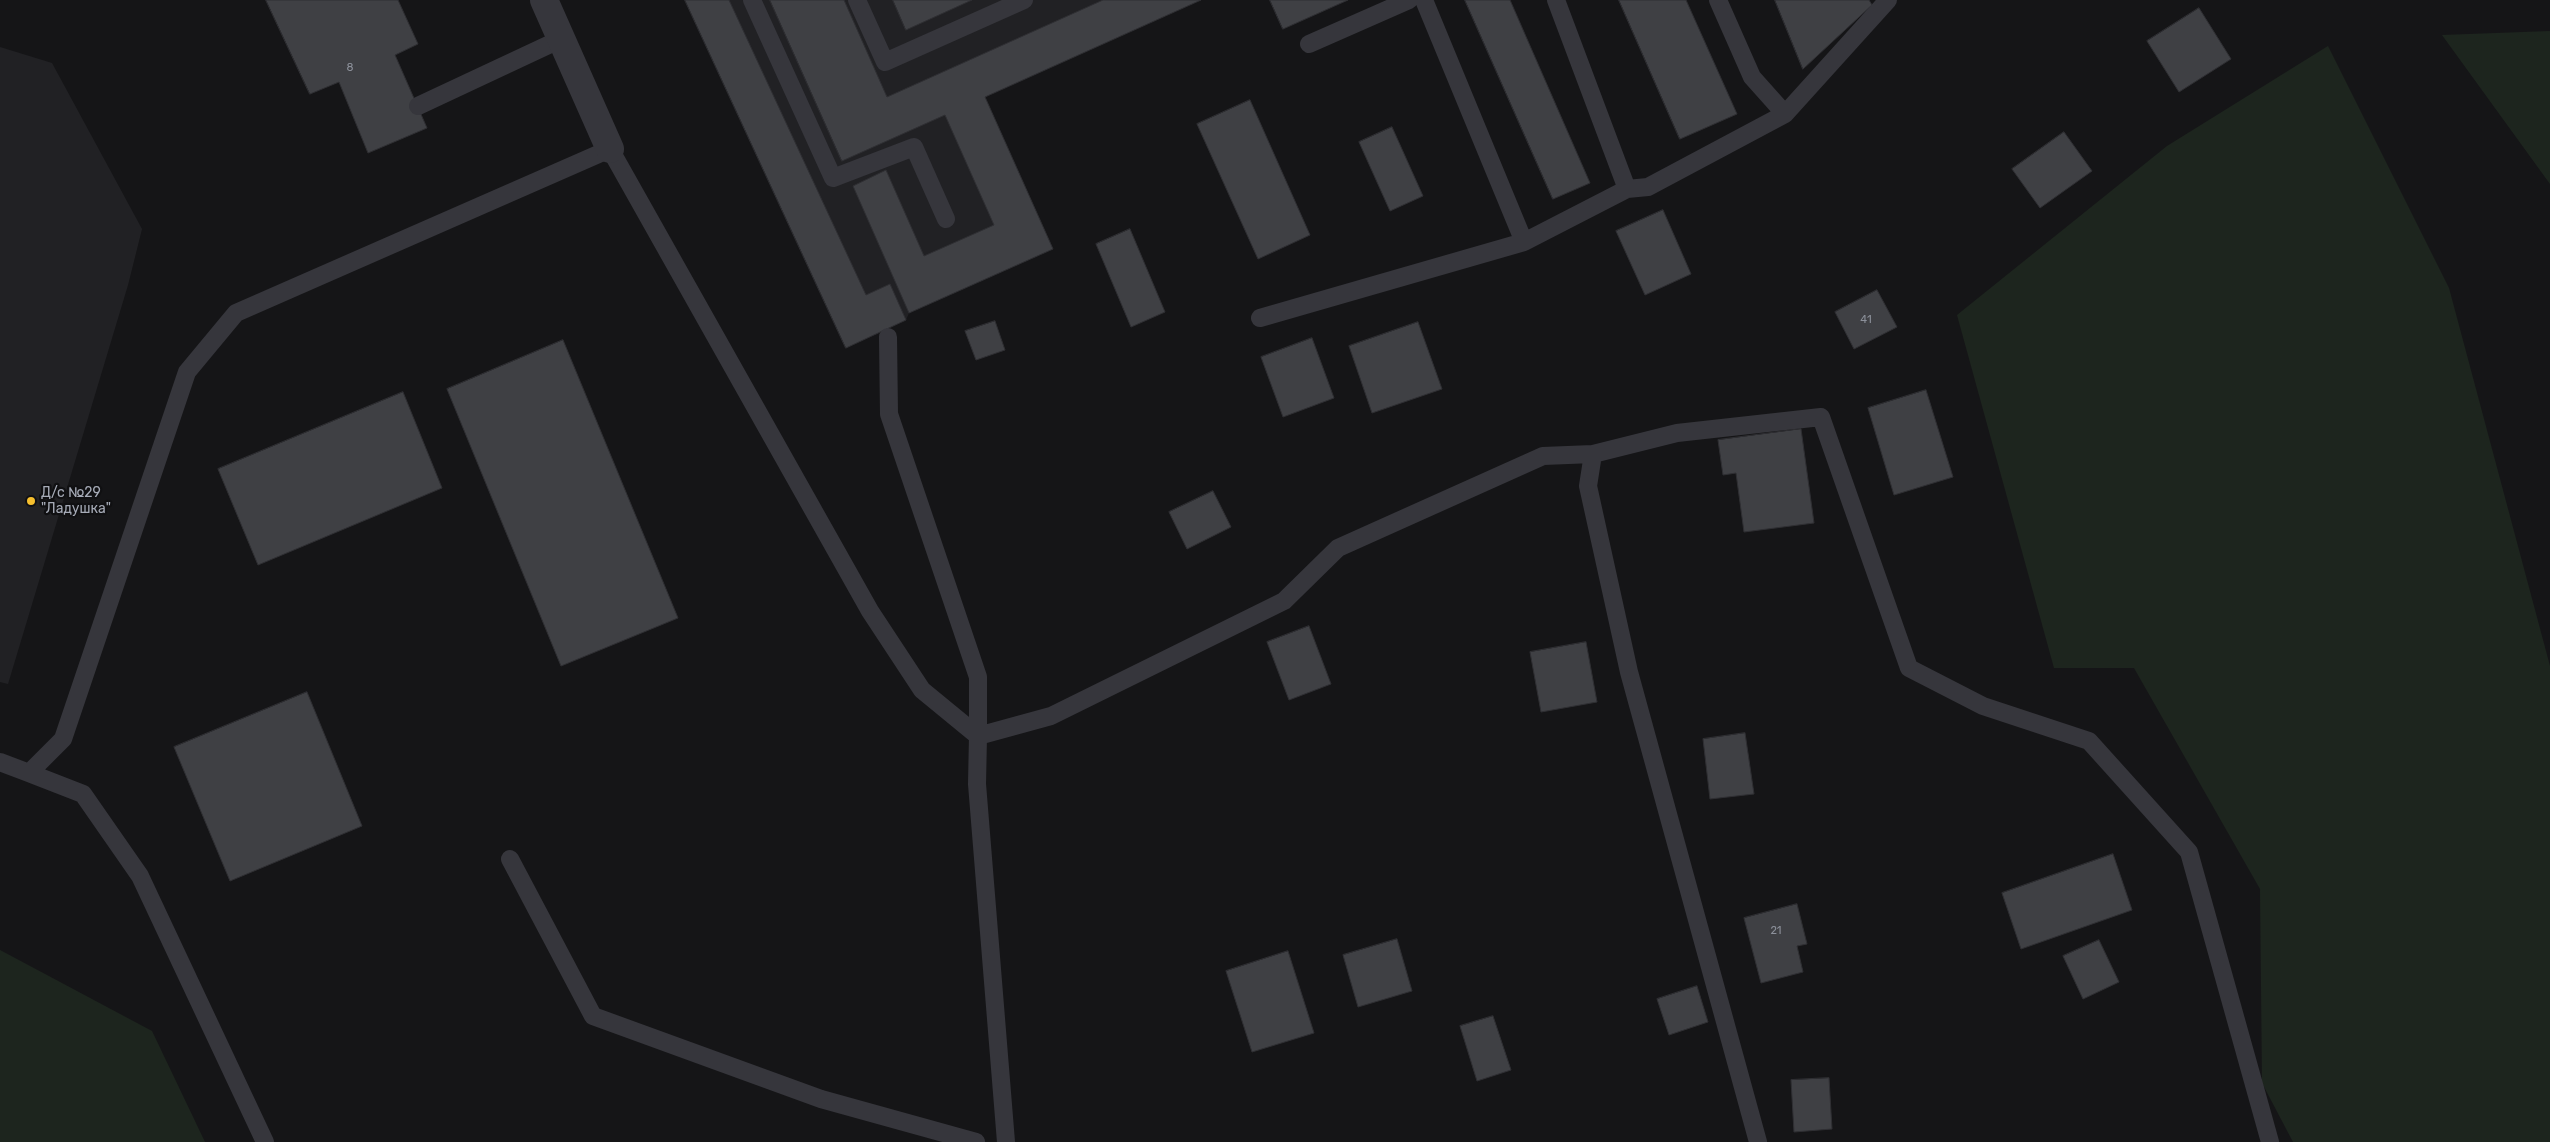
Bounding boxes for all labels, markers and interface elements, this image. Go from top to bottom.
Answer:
house number: 8 [347,61,353,75]
house number: 41 [1860,313,1872,327]
place label: Д/с №29 "Ладушка" [41,485,111,518]
marker: Д/с №29 "Ладушка" [25,495,37,507]
house number: 21 [1770,924,1782,938]

